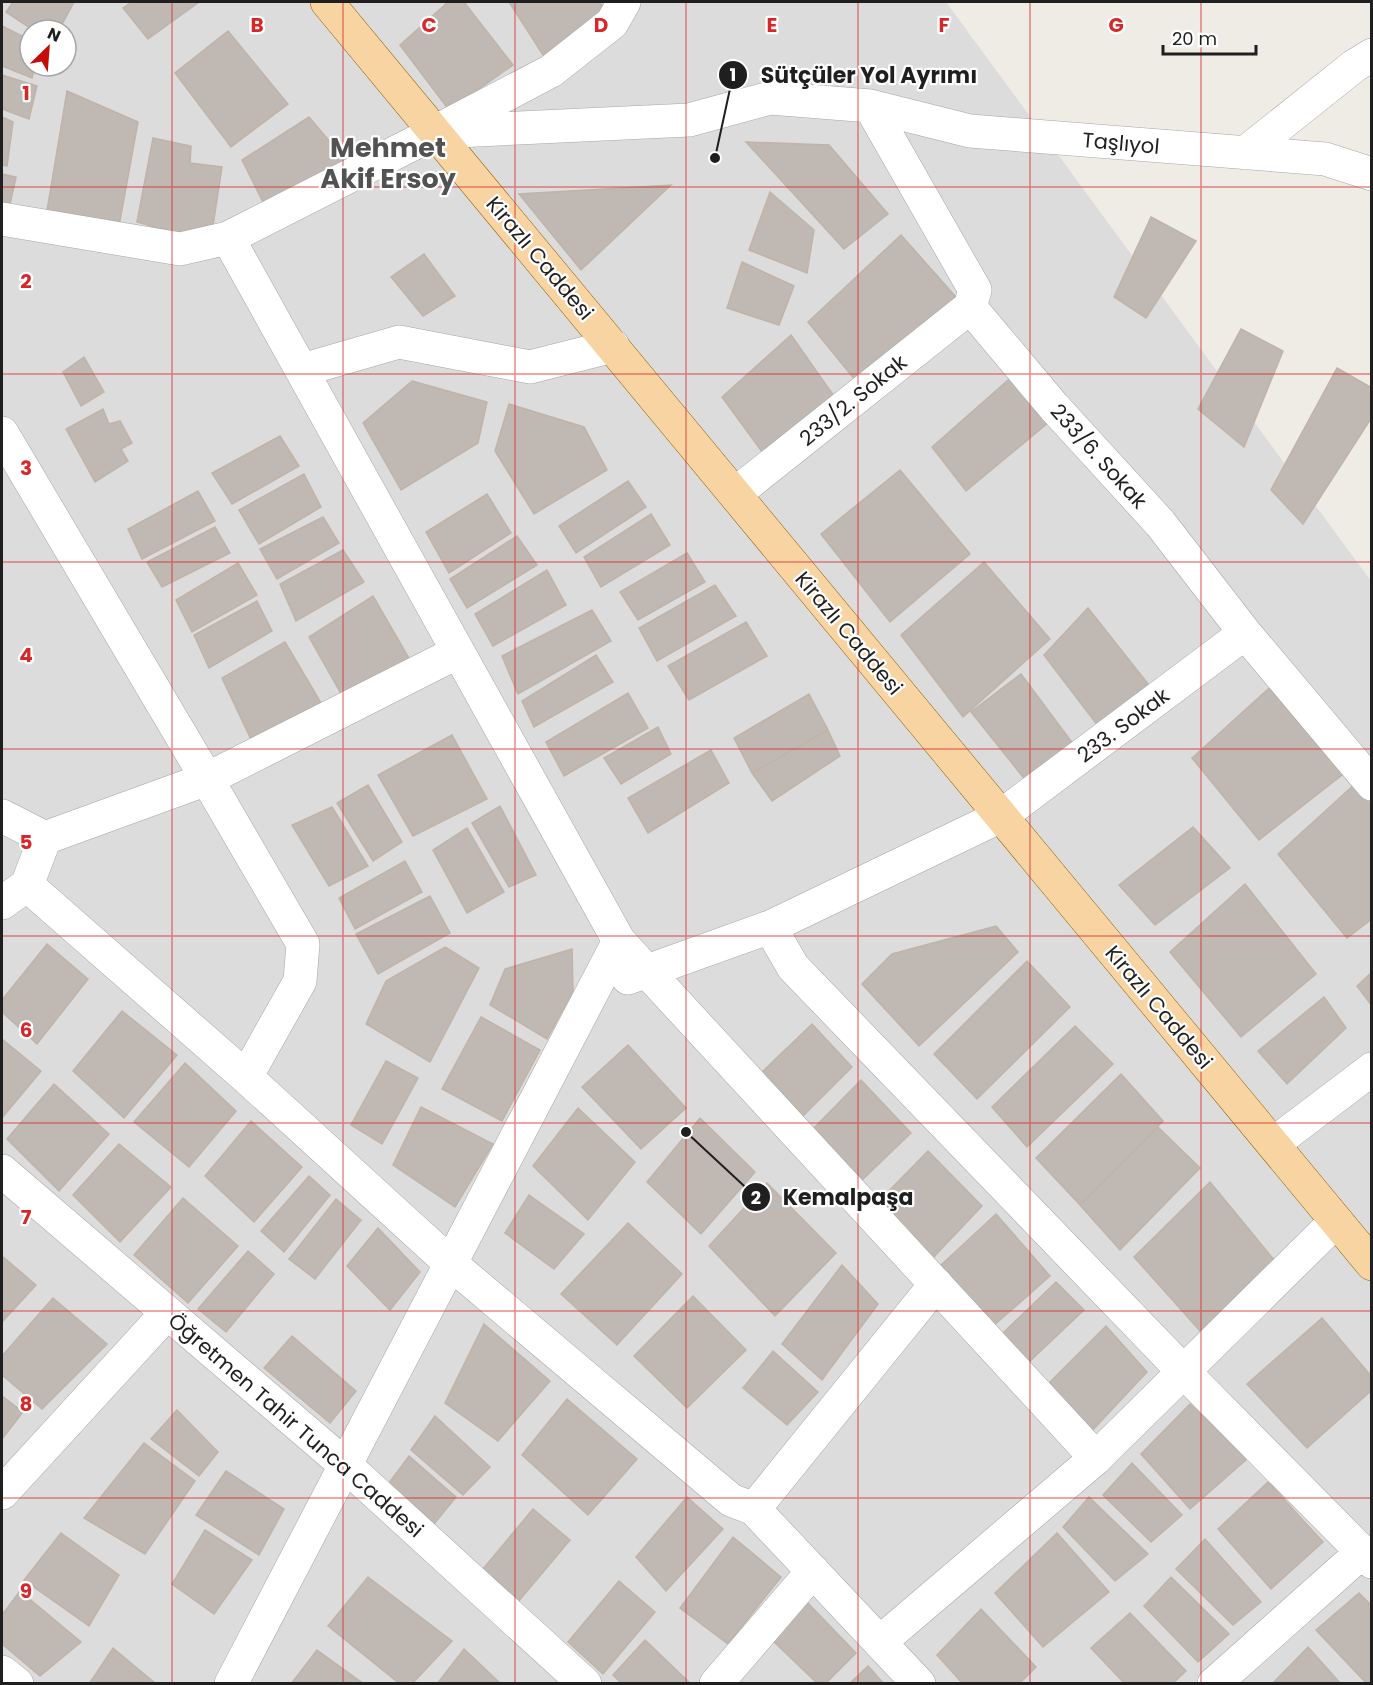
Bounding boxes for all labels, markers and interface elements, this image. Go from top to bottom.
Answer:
text: B [250,11,264,39]
text: C [421,11,437,39]
text: D [594,11,608,39]
text: E [767,11,777,39]
text: F [939,11,950,39]
text: G [1108,11,1124,39]
north arrow [18,18,78,78]
scale bar [1163,18,1256,56]
text: N [44,22,64,48]
text: 20 m [1172,26,1217,51]
callout: Sütçüler Yol Ayrımı [718,55,989,95]
text: Sütçüler Yol Ayrımı [761,60,977,91]
text: 1 [730,62,736,87]
text: 1 [22,79,30,107]
street label: Taşlıyol [1081,125,1161,161]
district label: Mehmet Akif Ersoy [320,129,457,197]
street label: Kirazlı Caddesi [480,190,600,326]
text: 2 [20,267,32,295]
street label: 233/2. Sokak [793,348,913,452]
street label: 233/6. Sokak [1044,397,1154,515]
text: 3 [20,454,32,482]
street label: Kirazlı Caddesi [789,565,909,701]
text: 4 [19,641,33,669]
street label: 233. Sokak [1071,681,1175,769]
text: 5 [20,828,33,856]
street label: Kirazlı Caddesi [1099,939,1219,1075]
text: 6 [20,1016,32,1044]
callout: Kemalpaşa [741,1177,925,1217]
text: Kemalpaşa [783,1182,913,1213]
text: 2 [751,1185,761,1210]
text: 7 [21,1203,32,1231]
street label: Öğretmen Tahir Tunca Caddesi [162,1306,430,1544]
text: 8 [20,1390,32,1418]
text: 9 [20,1577,32,1605]

